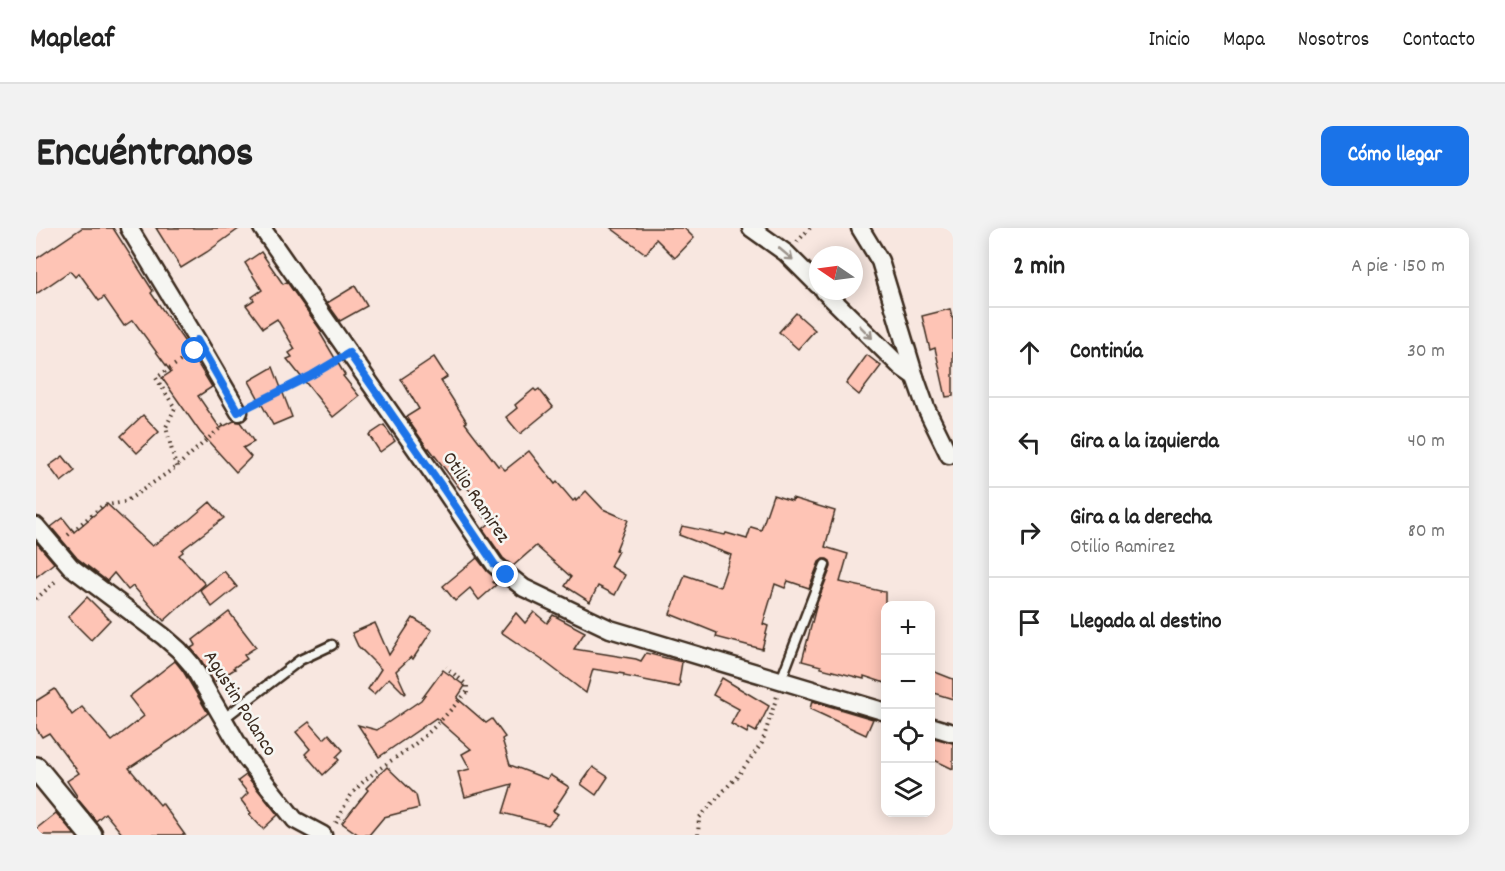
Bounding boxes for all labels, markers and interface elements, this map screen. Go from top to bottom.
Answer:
text: Mapleaf [30,21,114,61]
text: Inicio [1148,26,1190,56]
text: Mapa [1223,26,1265,56]
text: Nosotros [1298,26,1369,56]
text: Contacto [1402,26,1475,56]
text: Encuéntranos [36,126,254,186]
button: Cómo llegar [1321,126,1469,186]
north arrow [809,246,863,300]
one-way arrow [778,247,793,261]
text: 2 min [1013,249,1065,286]
text: A pie · 150 m [1351,253,1445,281]
one-way arrow [858,325,873,340]
icon: ahead [1013,336,1046,369]
route start [181,337,207,363]
text: Continúa [1070,337,1143,368]
text: 30 m [1407,338,1445,366]
icon: left [1013,426,1046,459]
text: Gira a la izquierda [1070,427,1219,458]
text: 40 m [1407,428,1445,456]
street label: Otilio Ramirez [434,447,516,550]
text: Gira a la derecha [1070,503,1212,534]
icon: right [1013,516,1046,549]
text: 80 m [1408,518,1445,546]
text: Otilio Ramirez [1070,534,1175,562]
route end [492,561,518,587]
map controls [881,601,935,817]
button: + [881,601,935,655]
icon: arrive [1013,606,1046,639]
text: Llegada al destino [1070,607,1222,638]
street label: Agustin Polanco [195,646,283,762]
button: − [881,655,935,709]
button: locate [881,709,935,763]
button: layers [881,763,935,817]

